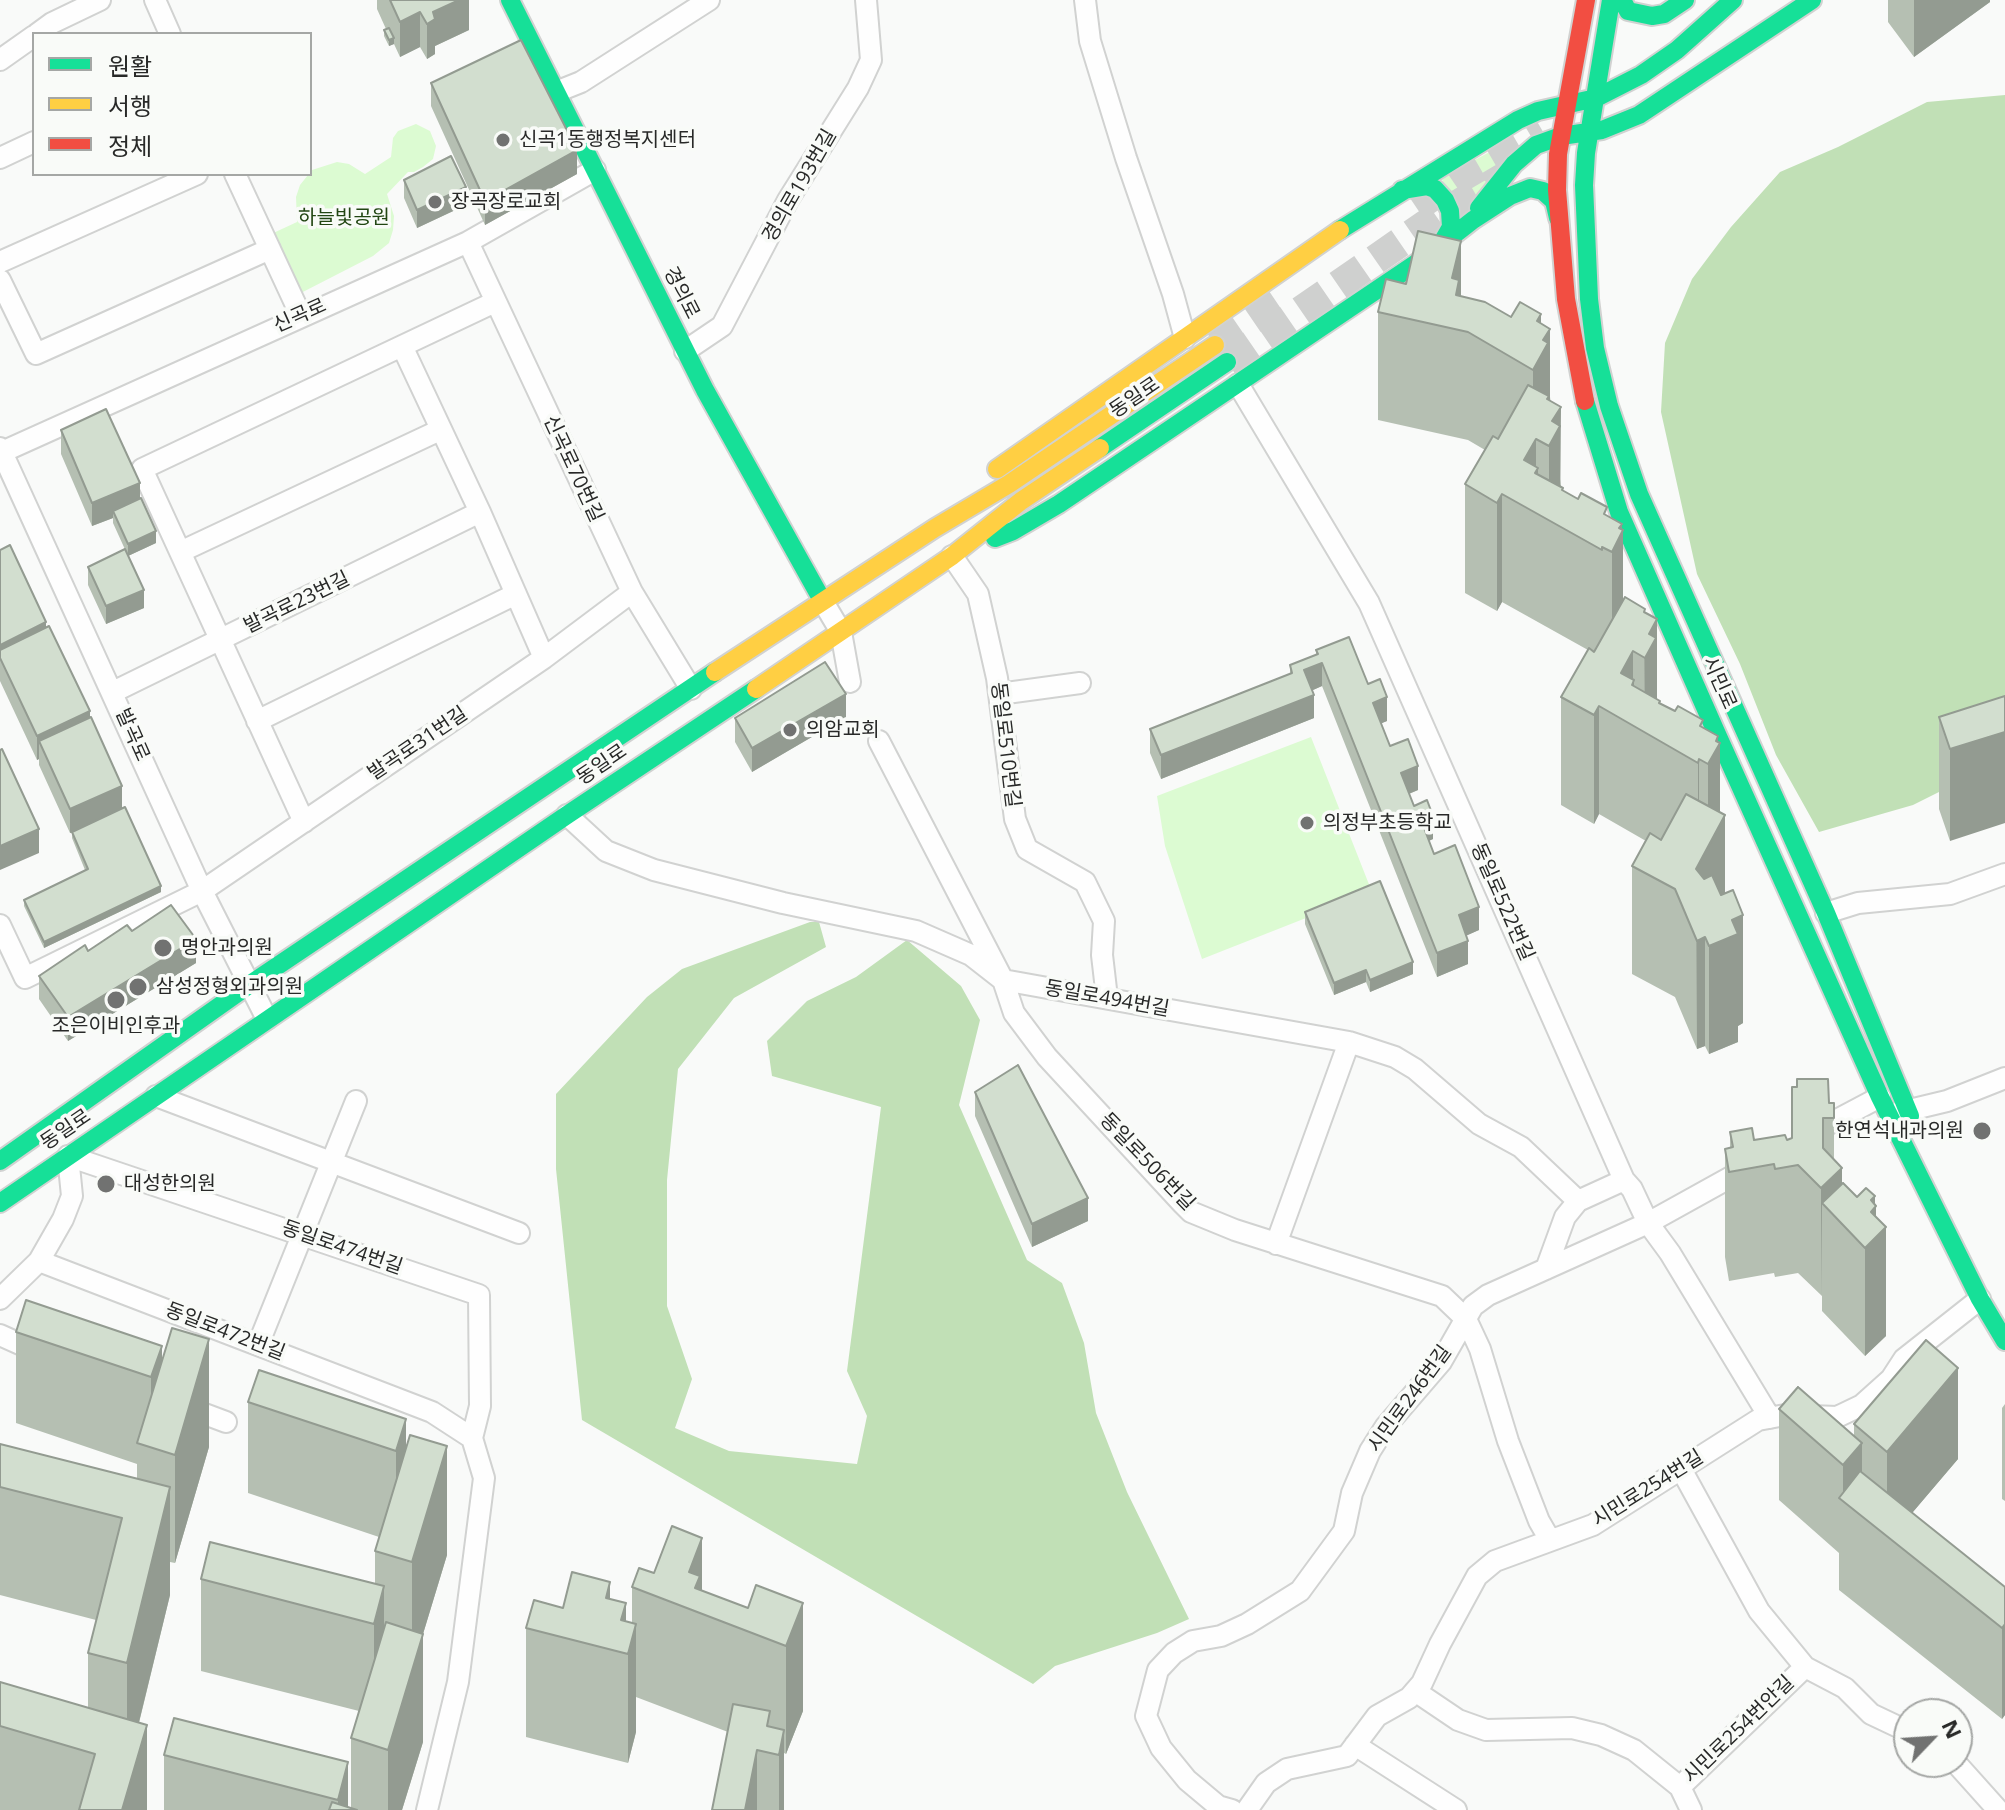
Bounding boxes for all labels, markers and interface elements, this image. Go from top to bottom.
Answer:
legend [32,32,312,176]
text: 원활 [108,49,152,82]
text: 서행 [108,89,152,122]
street label: 경의로193번길 [758,125,842,247]
place label: 신곡1동행정복지센터 [519,128,696,152]
text: 정체 [108,129,152,162]
marker: 신곡1동행정복지센터 [494,131,512,149]
place label: 장곡장로교회 [451,190,561,214]
marker: 장곡장로교회 [426,193,444,211]
park label: 하늘빛공원 [298,206,390,230]
street label: 경의로 [658,263,704,323]
street label: 신곡로 [270,294,330,338]
street label: 동일로 [1105,373,1165,423]
street label: 신곡로70번길 [538,412,608,526]
street label: 발곡로23번길 [240,567,354,639]
street label: 시민로 [1697,653,1741,713]
street label: 동일로510번길 [985,681,1025,809]
street label: 발곡로31번길 [364,702,472,786]
street label: 발곡로 [110,705,154,765]
place label: 의암교회 [806,718,880,742]
marker: 의암교회 [781,721,799,739]
street label: 동일로 [572,740,632,790]
place label: 의정부초등학교 [1323,811,1452,835]
marker: 의정부초등학교 [1298,814,1316,832]
street label: 동일로522번길 [1465,839,1539,965]
place label: 명안과의원 [181,936,273,960]
marker: 명안과의원 [152,937,174,959]
place label: 삼성정형외과의원 [156,975,303,999]
marker: 삼성정형외과의원 [127,976,149,998]
street label: 동일로494번길 [1043,976,1171,1022]
marker: 조은이비인후과 [105,989,127,1011]
place label: 조은이비인후과 [52,1014,180,1038]
street label: 동일로 [36,1105,96,1155]
street label: 동일로506번길 [1094,1108,1200,1216]
place label: 한연석내과의원 [1835,1119,1964,1143]
marker: 한연석내과의원 [1971,1120,1993,1142]
place label: 대성한의원 [124,1172,216,1196]
marker: 대성한의원 [95,1173,117,1195]
street label: 동일로474번길 [278,1216,406,1280]
street label: 동일로472번길 [162,1298,288,1366]
street label: 시민로246번길 [1363,1341,1457,1457]
street label: 시민로254번길 [1588,1445,1708,1533]
street label: 시민로254번안길 [1679,1671,1799,1789]
north arrow [1893,1698,1973,1778]
text: N [1936,1714,1970,1743]

